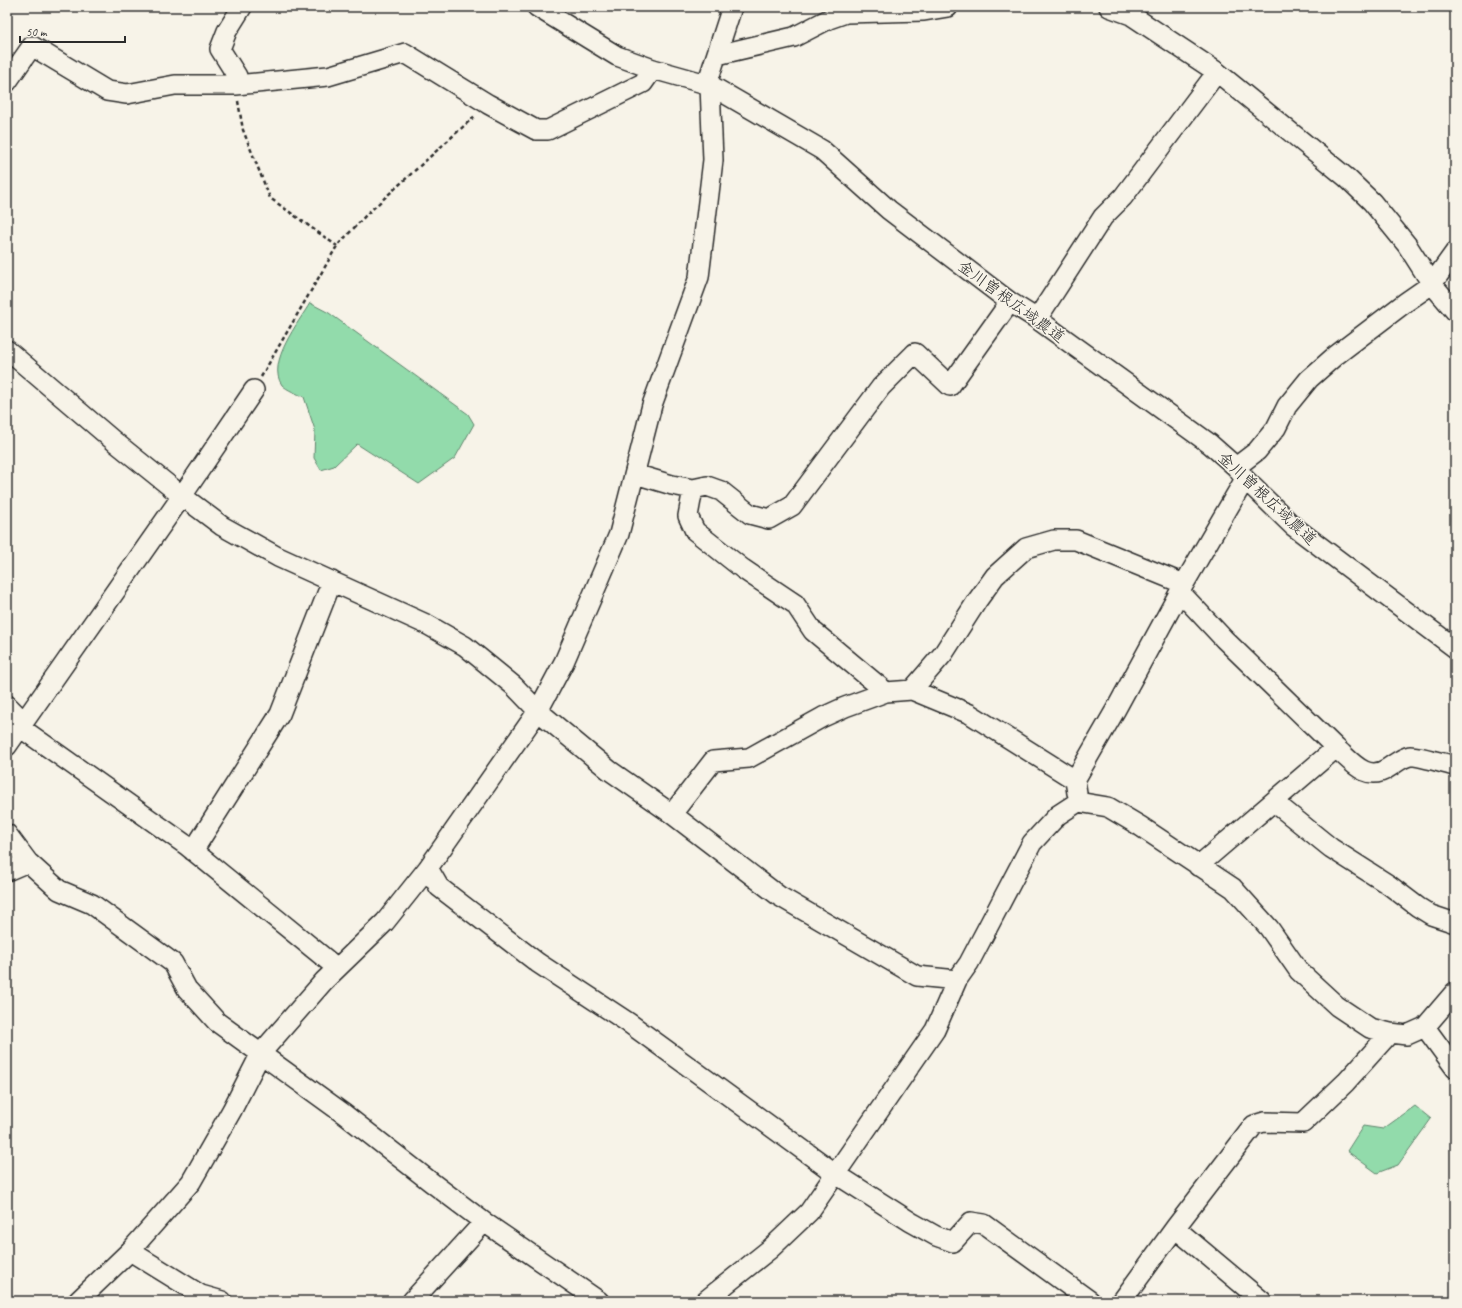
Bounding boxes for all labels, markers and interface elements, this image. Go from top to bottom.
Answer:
scale bar [20,18,125,44]
text: 50 m [26,24,48,40]
street label: 金川曽根広域農道 [954,256,1069,348]
street label: 金川曽根広域農道 [1214,448,1321,550]

